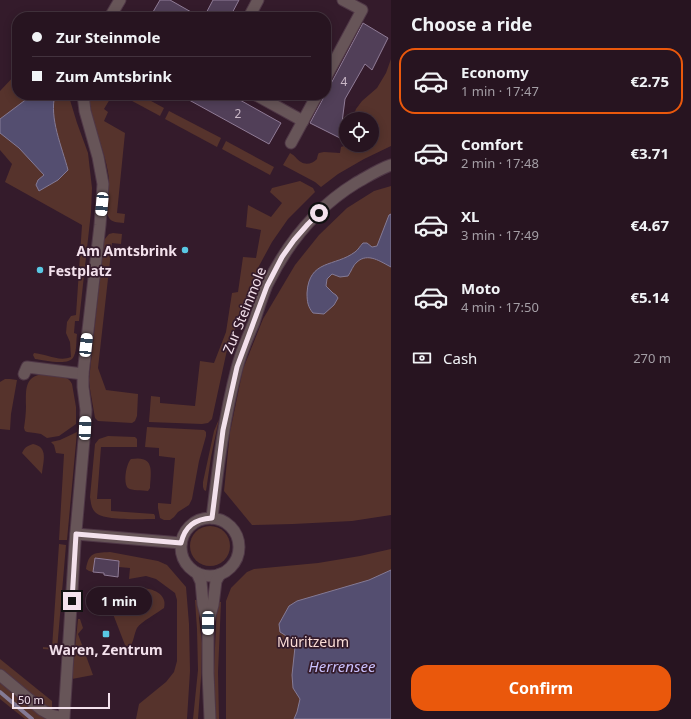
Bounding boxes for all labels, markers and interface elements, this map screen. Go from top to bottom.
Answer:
text: Choose a ride [411,12,532,36]
text: Zur Steinmole [56,27,160,47]
text: Economy [461,62,529,82]
icon: car [413,63,449,99]
text: Zum Amtsbrink [56,66,172,86]
text: €2.75 [630,71,669,91]
house number: 4 [341,73,348,90]
text: 1 min · 17:47 [461,82,539,100]
house number: 2 [235,105,242,122]
map controls [339,112,379,152]
button: locate [339,112,379,152]
text: Comfort [461,134,523,154]
icon: car [413,135,449,171]
text: €3.71 [630,143,669,163]
text: 2 min · 17:48 [461,154,539,172]
car [95,192,109,216]
route start [310,204,328,222]
text: XL [461,206,479,226]
icon: car [413,207,449,243]
text: €4.67 [630,215,669,235]
text: 3 min · 17:49 [461,226,539,244]
place label: Am Amtsbrink [77,241,177,260]
marker: Am Amtsbrink [180,245,190,255]
place label: Festplatz [48,261,112,280]
street label: Zur Steinmole [218,264,270,356]
marker: Festplatz [35,265,45,275]
text: Moto [461,278,500,298]
icon: car [413,279,449,315]
text: €5.14 [630,287,669,307]
text: 4 min · 17:50 [461,298,539,316]
car [79,332,93,358]
icon: cash [411,347,433,369]
text: Cash [443,348,477,368]
text: 270 m [633,349,671,367]
car [79,416,91,440]
callout: 1 min [86,587,152,615]
route end [63,592,81,610]
text: 1 min [101,592,137,610]
car [202,611,214,635]
marker: Waren, Zentrum [101,629,111,639]
park label: Müritzeum [277,632,349,651]
place label: Waren, Zentrum [49,640,163,659]
water label: Herrensee [309,656,376,676]
button: Confirm [411,665,671,711]
scale bar [12,691,110,710]
text: 50 m [18,692,44,707]

